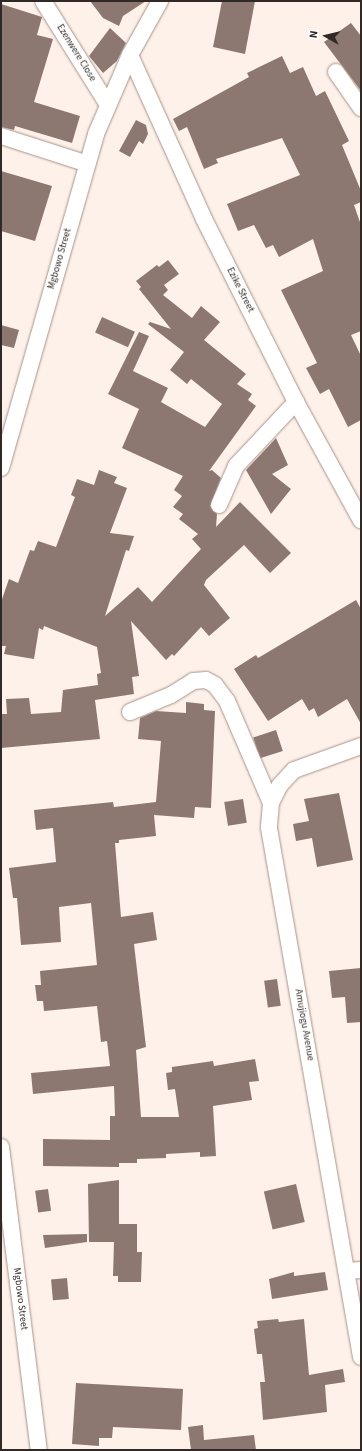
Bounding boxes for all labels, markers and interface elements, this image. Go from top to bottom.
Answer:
north arrow [306,16,346,56]
street label: Ezenwere Close [54,22,98,84]
text: N [306,30,322,39]
street label: Mgbowo Street [46,227,74,291]
street label: Ezike Street [224,266,256,314]
street label: Amujiogu Avenue [292,988,316,1062]
street label: Mgbowo Street [10,1267,30,1331]

